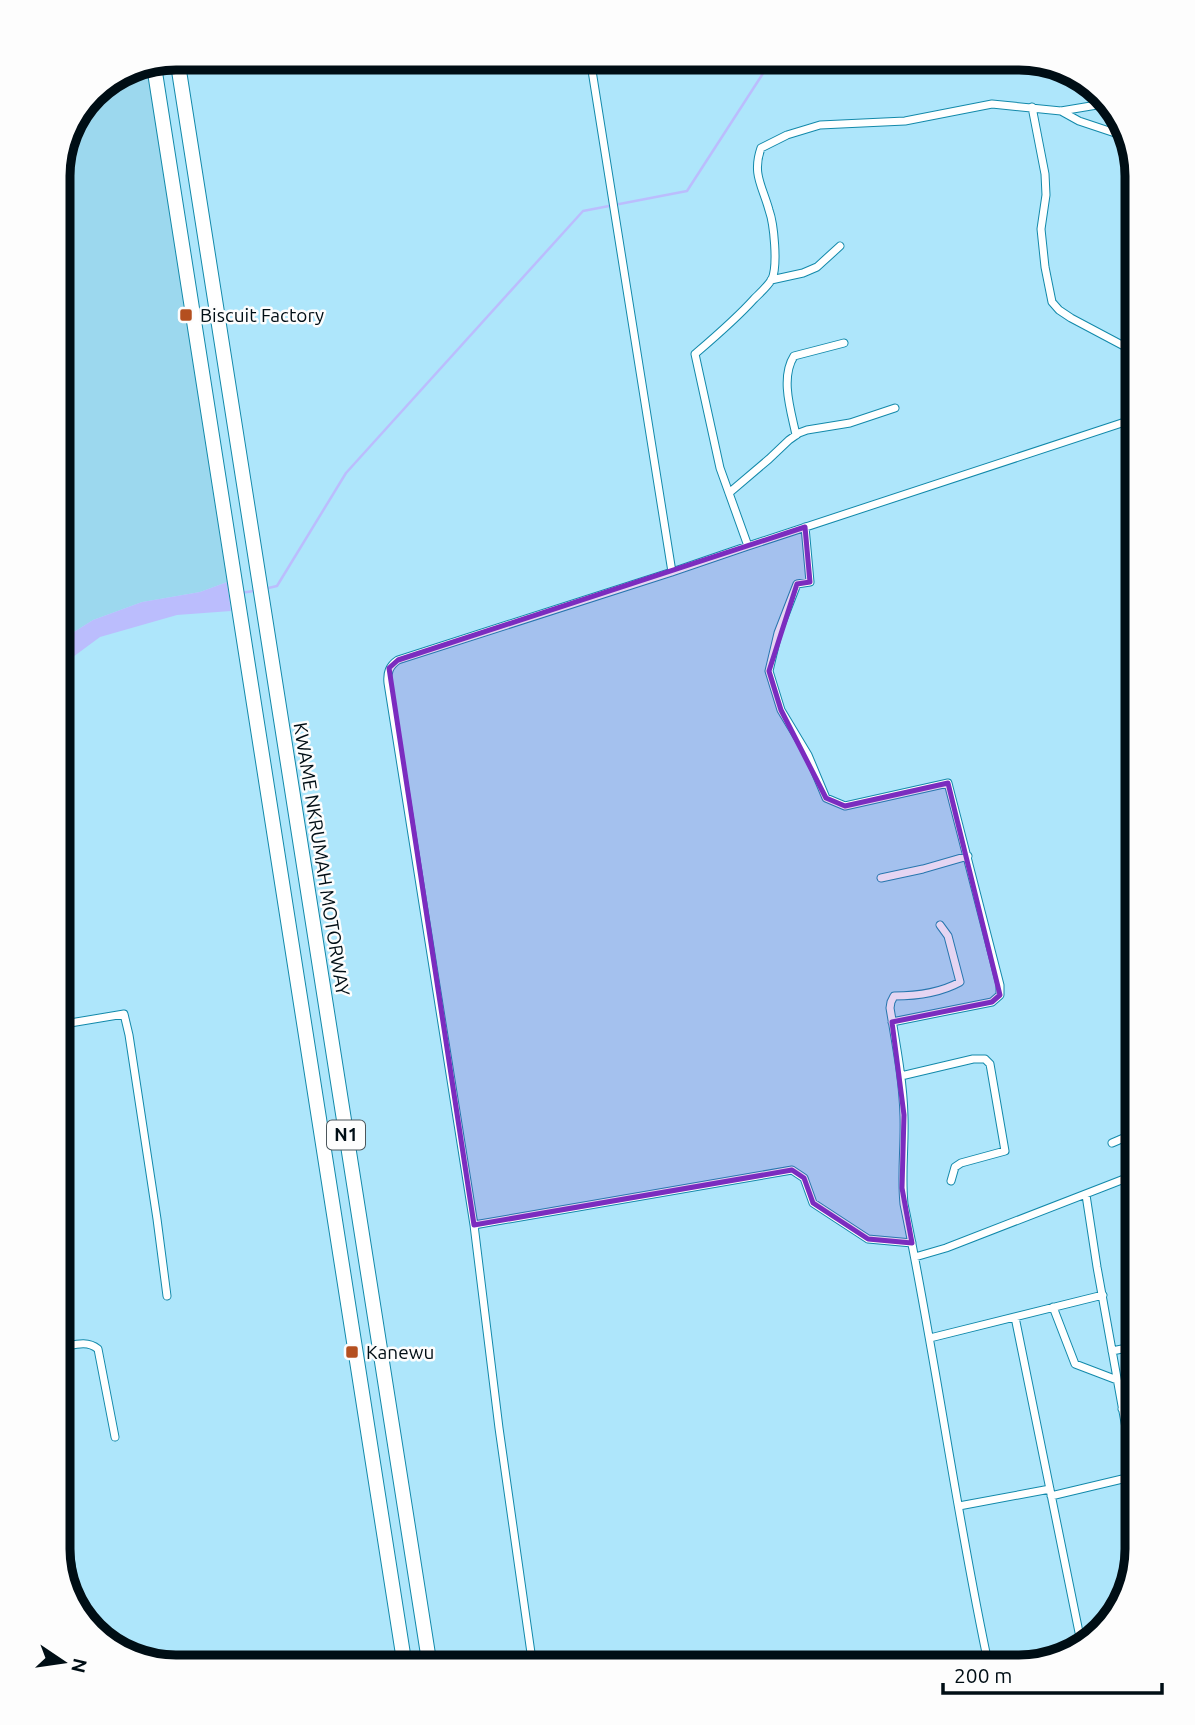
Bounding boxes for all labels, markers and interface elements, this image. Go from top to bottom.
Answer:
place label: Biscuit Factory [200,304,324,326]
marker: Biscuit Factory [178,307,194,323]
street label: KWAME NKRUMAH MOTORWAY [290,721,354,997]
road number: N1 [327,1120,365,1150]
place label: Kanewu [366,1341,434,1363]
marker: Kanewu [344,1344,360,1360]
north arrow [28,1627,98,1697]
scale bar [943,1652,1162,1696]
text: N [67,1656,92,1675]
text: 200 m [954,1663,1012,1687]

